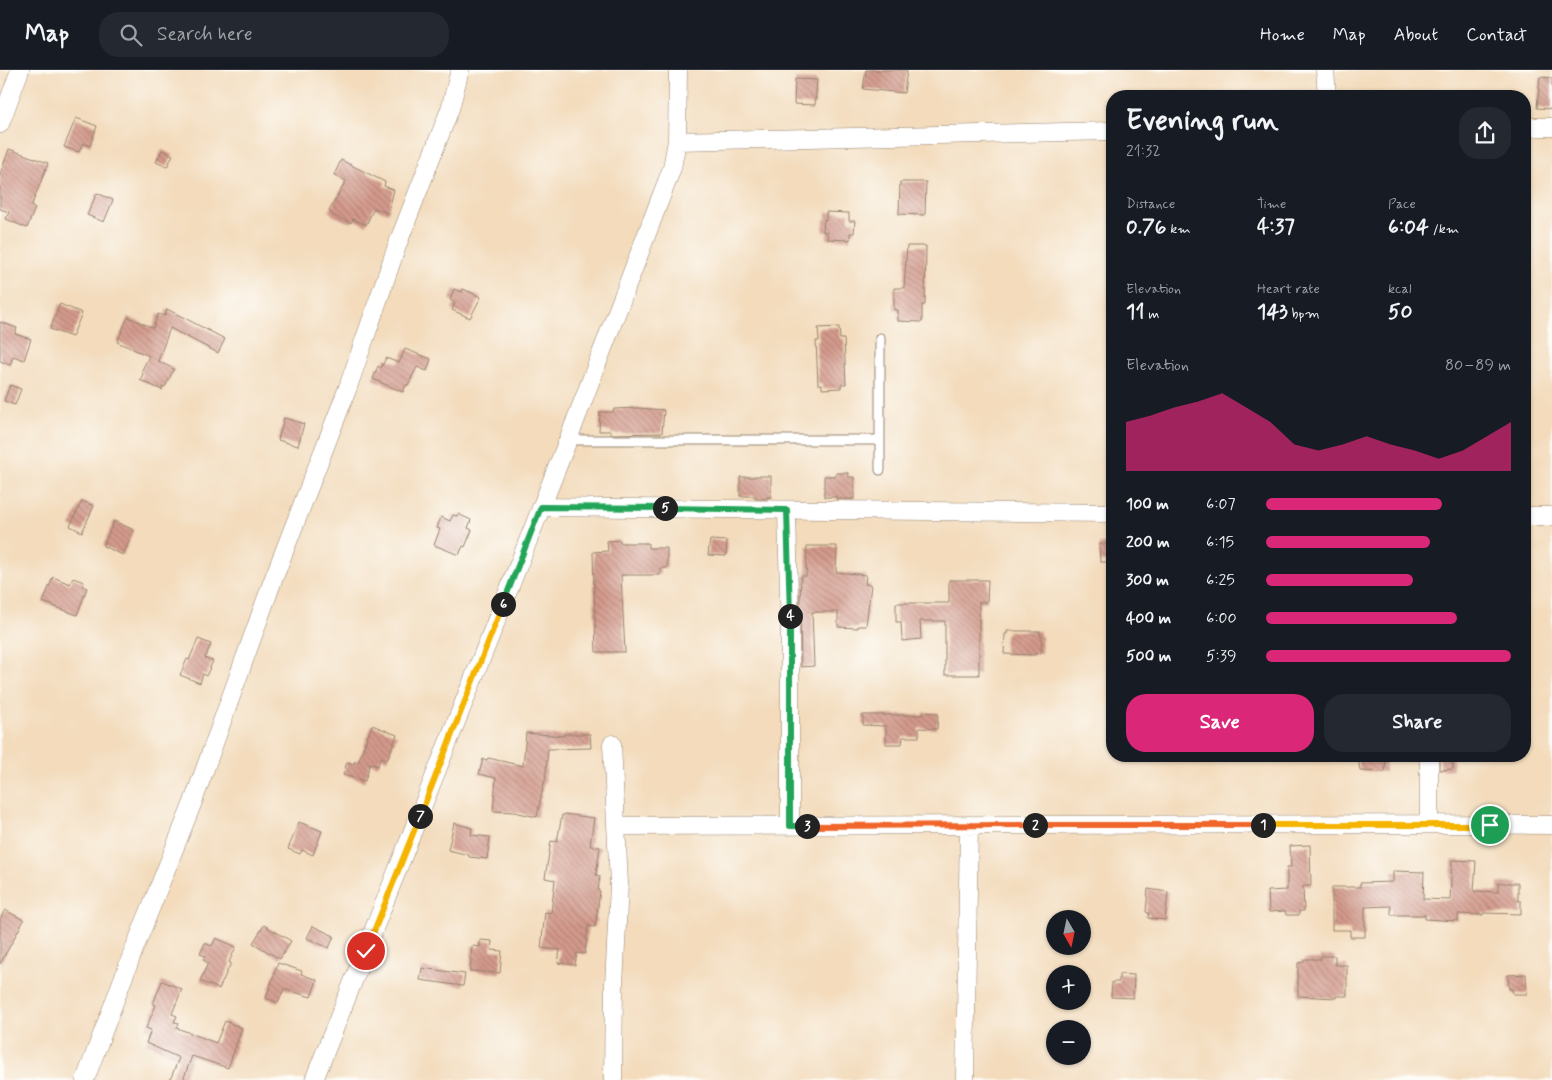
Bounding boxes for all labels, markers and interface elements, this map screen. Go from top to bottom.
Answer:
search box [99,12,449,57]
text: Map [25,19,69,50]
icon: search [117,21,145,49]
text: Search here [157,22,253,47]
text: Home [1260,23,1305,47]
text: Map [1333,23,1366,47]
text: About [1394,23,1438,47]
text: Contact [1466,23,1527,47]
text: Evening run [1126,103,1279,140]
button: share [1459,107,1511,159]
text: 21:32 [1126,141,1161,162]
text: Distance [1126,195,1175,213]
text: Time [1257,195,1286,213]
text: Pace [1388,195,1416,213]
text: 0.76 [1126,213,1166,241]
text: 4:37 [1257,213,1295,241]
text: 6:04 [1388,213,1429,241]
text: km [1166,220,1191,238]
text: /km [1429,220,1459,238]
text: Elevation [1126,280,1181,298]
text: Heart rate [1257,280,1320,298]
text: kcal [1388,280,1412,298]
text: 11 [1126,298,1144,326]
text: 143 [1257,298,1288,326]
text: 50 [1388,298,1413,326]
text: m [1144,305,1159,323]
text: bpm [1288,305,1320,323]
text: Elevation [1126,355,1189,376]
text: 80–89 m [1445,355,1511,376]
text: 100 m [1126,494,1169,515]
text: 6:07 [1206,494,1235,515]
pin: 5 [652,496,678,520]
text: 5 [661,499,670,517]
text: 200 m [1126,532,1170,553]
text: 6:15 [1206,532,1234,553]
text: 300 m [1126,570,1169,591]
text: 6:25 [1206,570,1235,591]
pin: 6 [490,592,516,616]
text: 6 [500,595,507,613]
pin: 4 [778,604,802,628]
text: 4 [786,607,795,625]
text: 400 m [1126,608,1171,629]
text: 6:00 [1206,608,1237,629]
text: 500 m [1126,646,1171,667]
text: 5:39 [1206,646,1237,667]
button: Save [1126,694,1314,752]
button: Share [1324,694,1511,752]
pin: 7 [408,804,432,828]
pin [1469,804,1511,846]
text: 7 [416,807,425,825]
icon: arrive [1476,811,1504,839]
pin: 2 [1022,812,1048,838]
pin: 1 [1250,812,1276,838]
pin: 3 [794,814,820,838]
text: 2 [1032,816,1039,834]
text: 1 [1260,816,1267,834]
text: 3 [804,817,811,835]
north arrow [1046,910,1091,955]
map controls [1046,910,1091,1065]
pin [345,930,387,972]
icon: check [352,937,380,965]
button: + [1046,965,1091,1010]
button: − [1046,1020,1091,1065]

